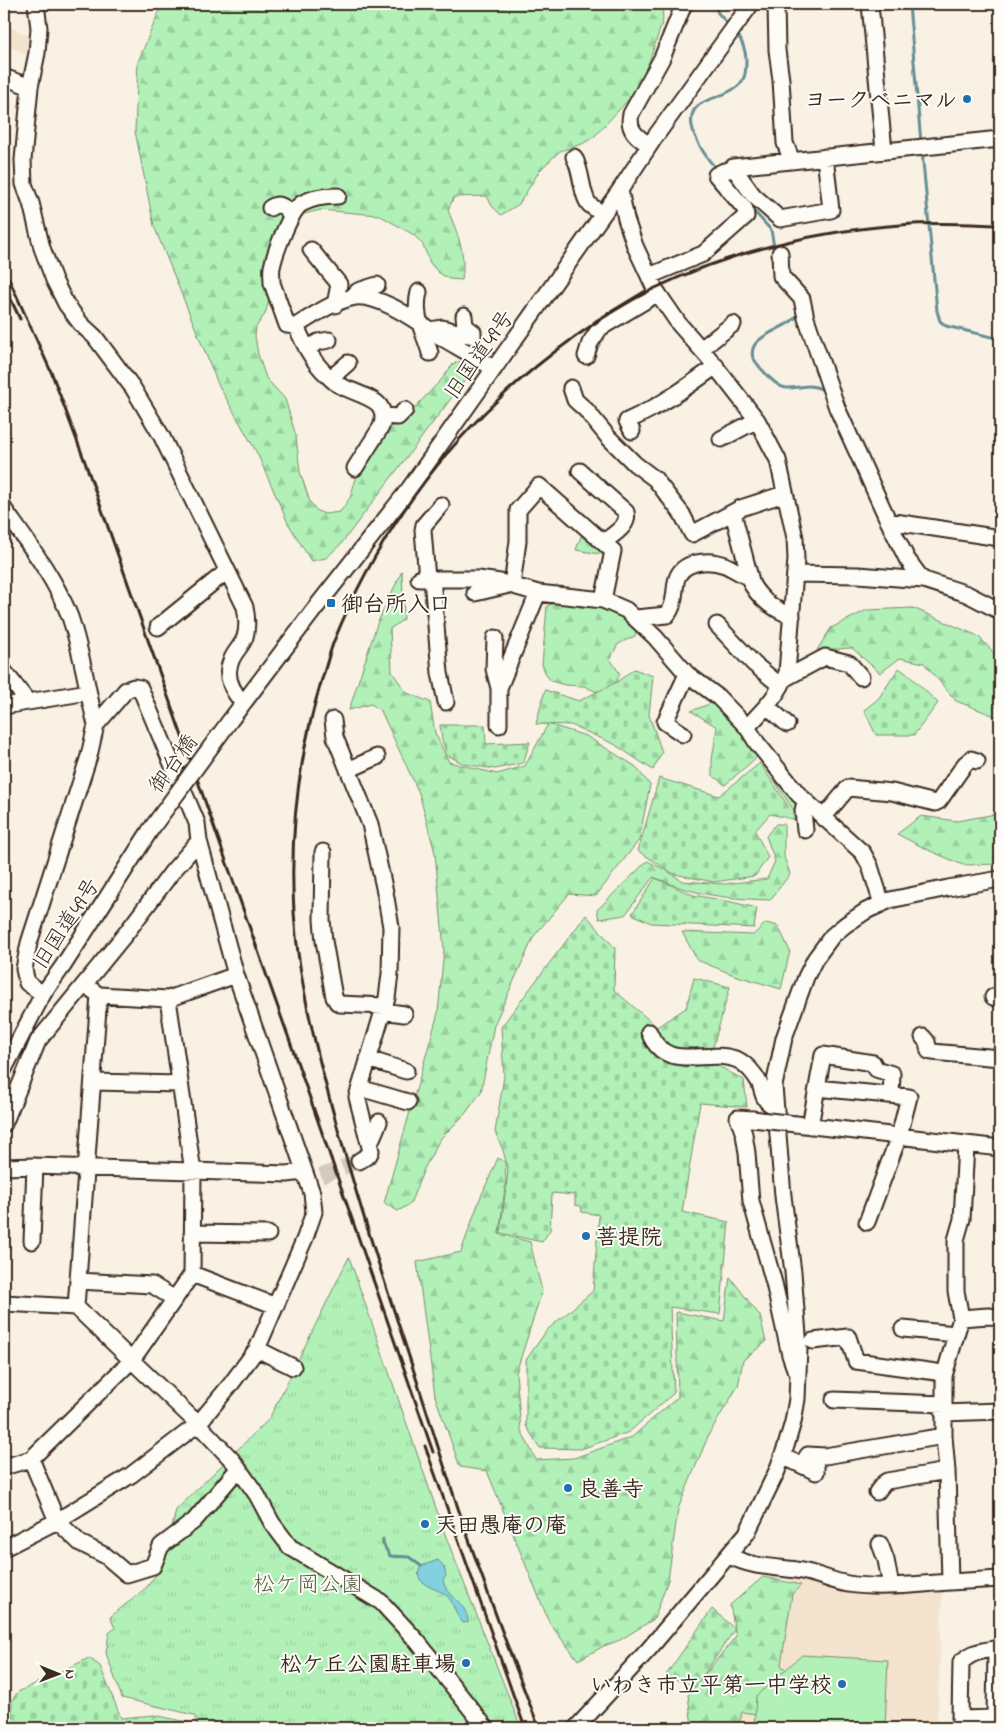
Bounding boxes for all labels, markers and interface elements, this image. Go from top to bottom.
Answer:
place label: ヨークベニマル [805,86,957,118]
marker: ヨークベニマル [961,93,973,105]
street label: 旧国道49号 [438,304,523,407]
place label: 御台所入口 [341,590,451,622]
marker: 御台所入口 [325,597,337,609]
street label: 御台橋 [142,729,207,801]
street label: 旧国道49号 [26,872,109,977]
place label: 菩提院 [596,1223,662,1255]
marker: 菩提院 [580,1230,592,1242]
place label: 良善寺 [578,1475,644,1507]
marker: 良善寺 [562,1482,574,1494]
place label: 天田愚庵の庵 [435,1511,567,1543]
marker: 天田愚庵の庵 [419,1518,431,1530]
park label: 松ケ岡公園 [253,1570,363,1602]
north arrow [32,1650,82,1700]
place label: 松ケ丘公園駐車場 [280,1650,456,1682]
marker: 松ケ丘公園駐車場 [460,1657,472,1669]
text: N [59,1669,80,1679]
place label: いわき市立平第一中学校 [590,1671,832,1703]
marker: いわき市立平第一中学校 [836,1678,848,1690]

